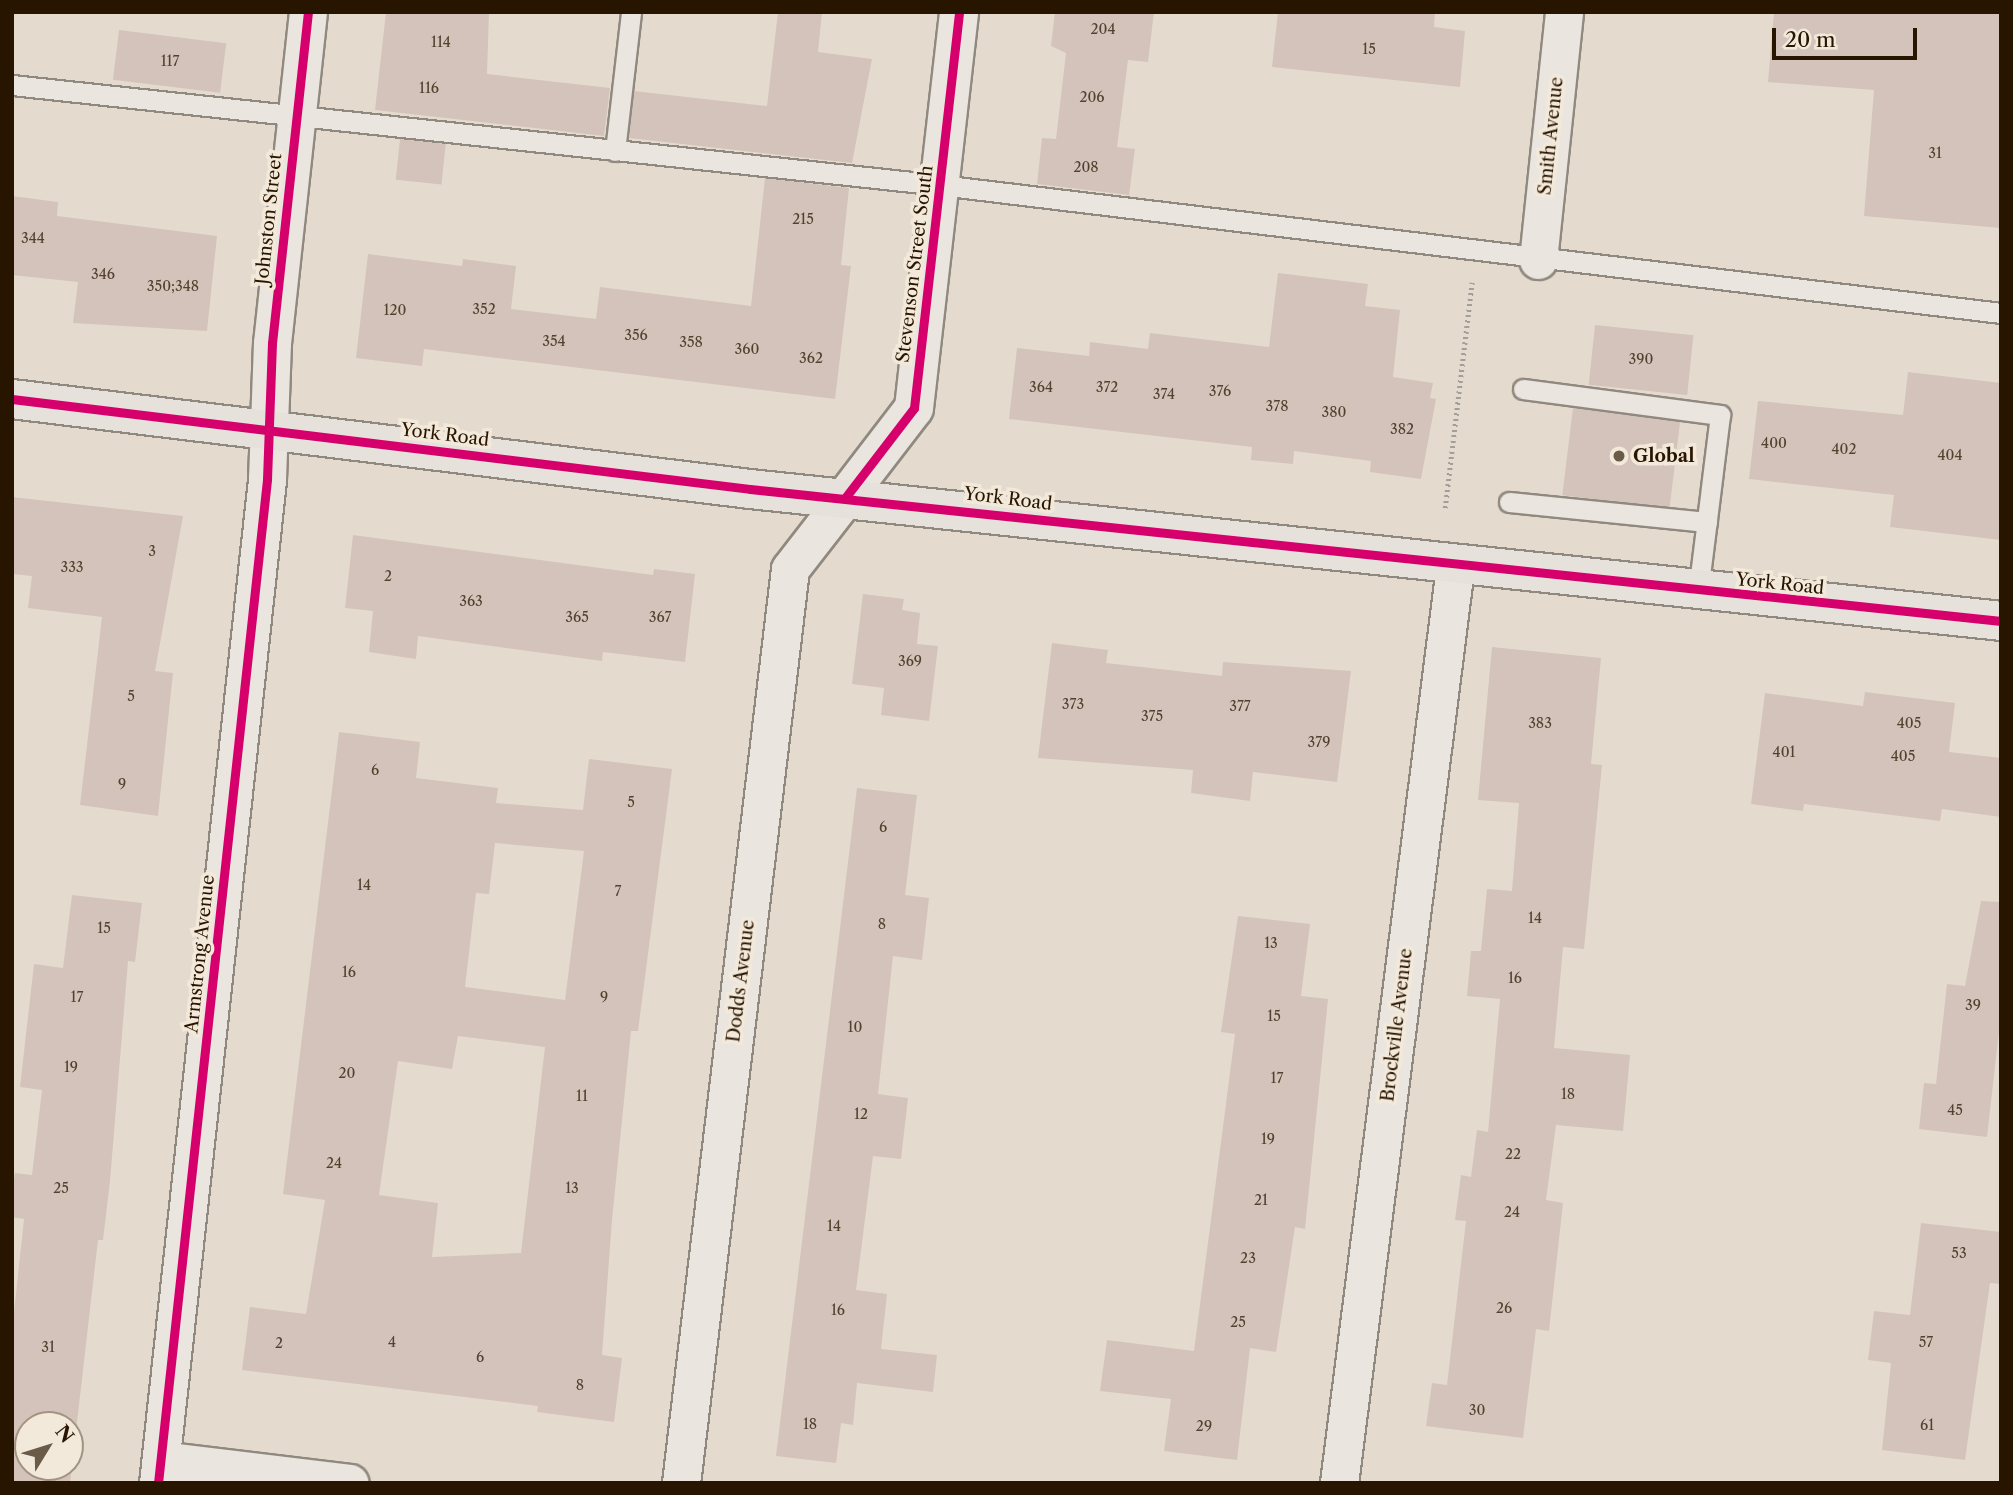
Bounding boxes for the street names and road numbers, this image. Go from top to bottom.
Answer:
street label: Smith Avenue [1534,75,1568,197]
street label: Johnston Street [251,152,287,286]
street label: Stevenson Street South [892,164,938,364]
street label: York Road [399,419,491,451]
street label: York Road [962,483,1054,515]
street label: York Road [1735,569,1825,599]
street label: Armstrong Avenue [181,873,219,1035]
street label: Dodds Avenue [723,918,759,1044]
street label: Brockville Avenue [1377,947,1417,1103]

